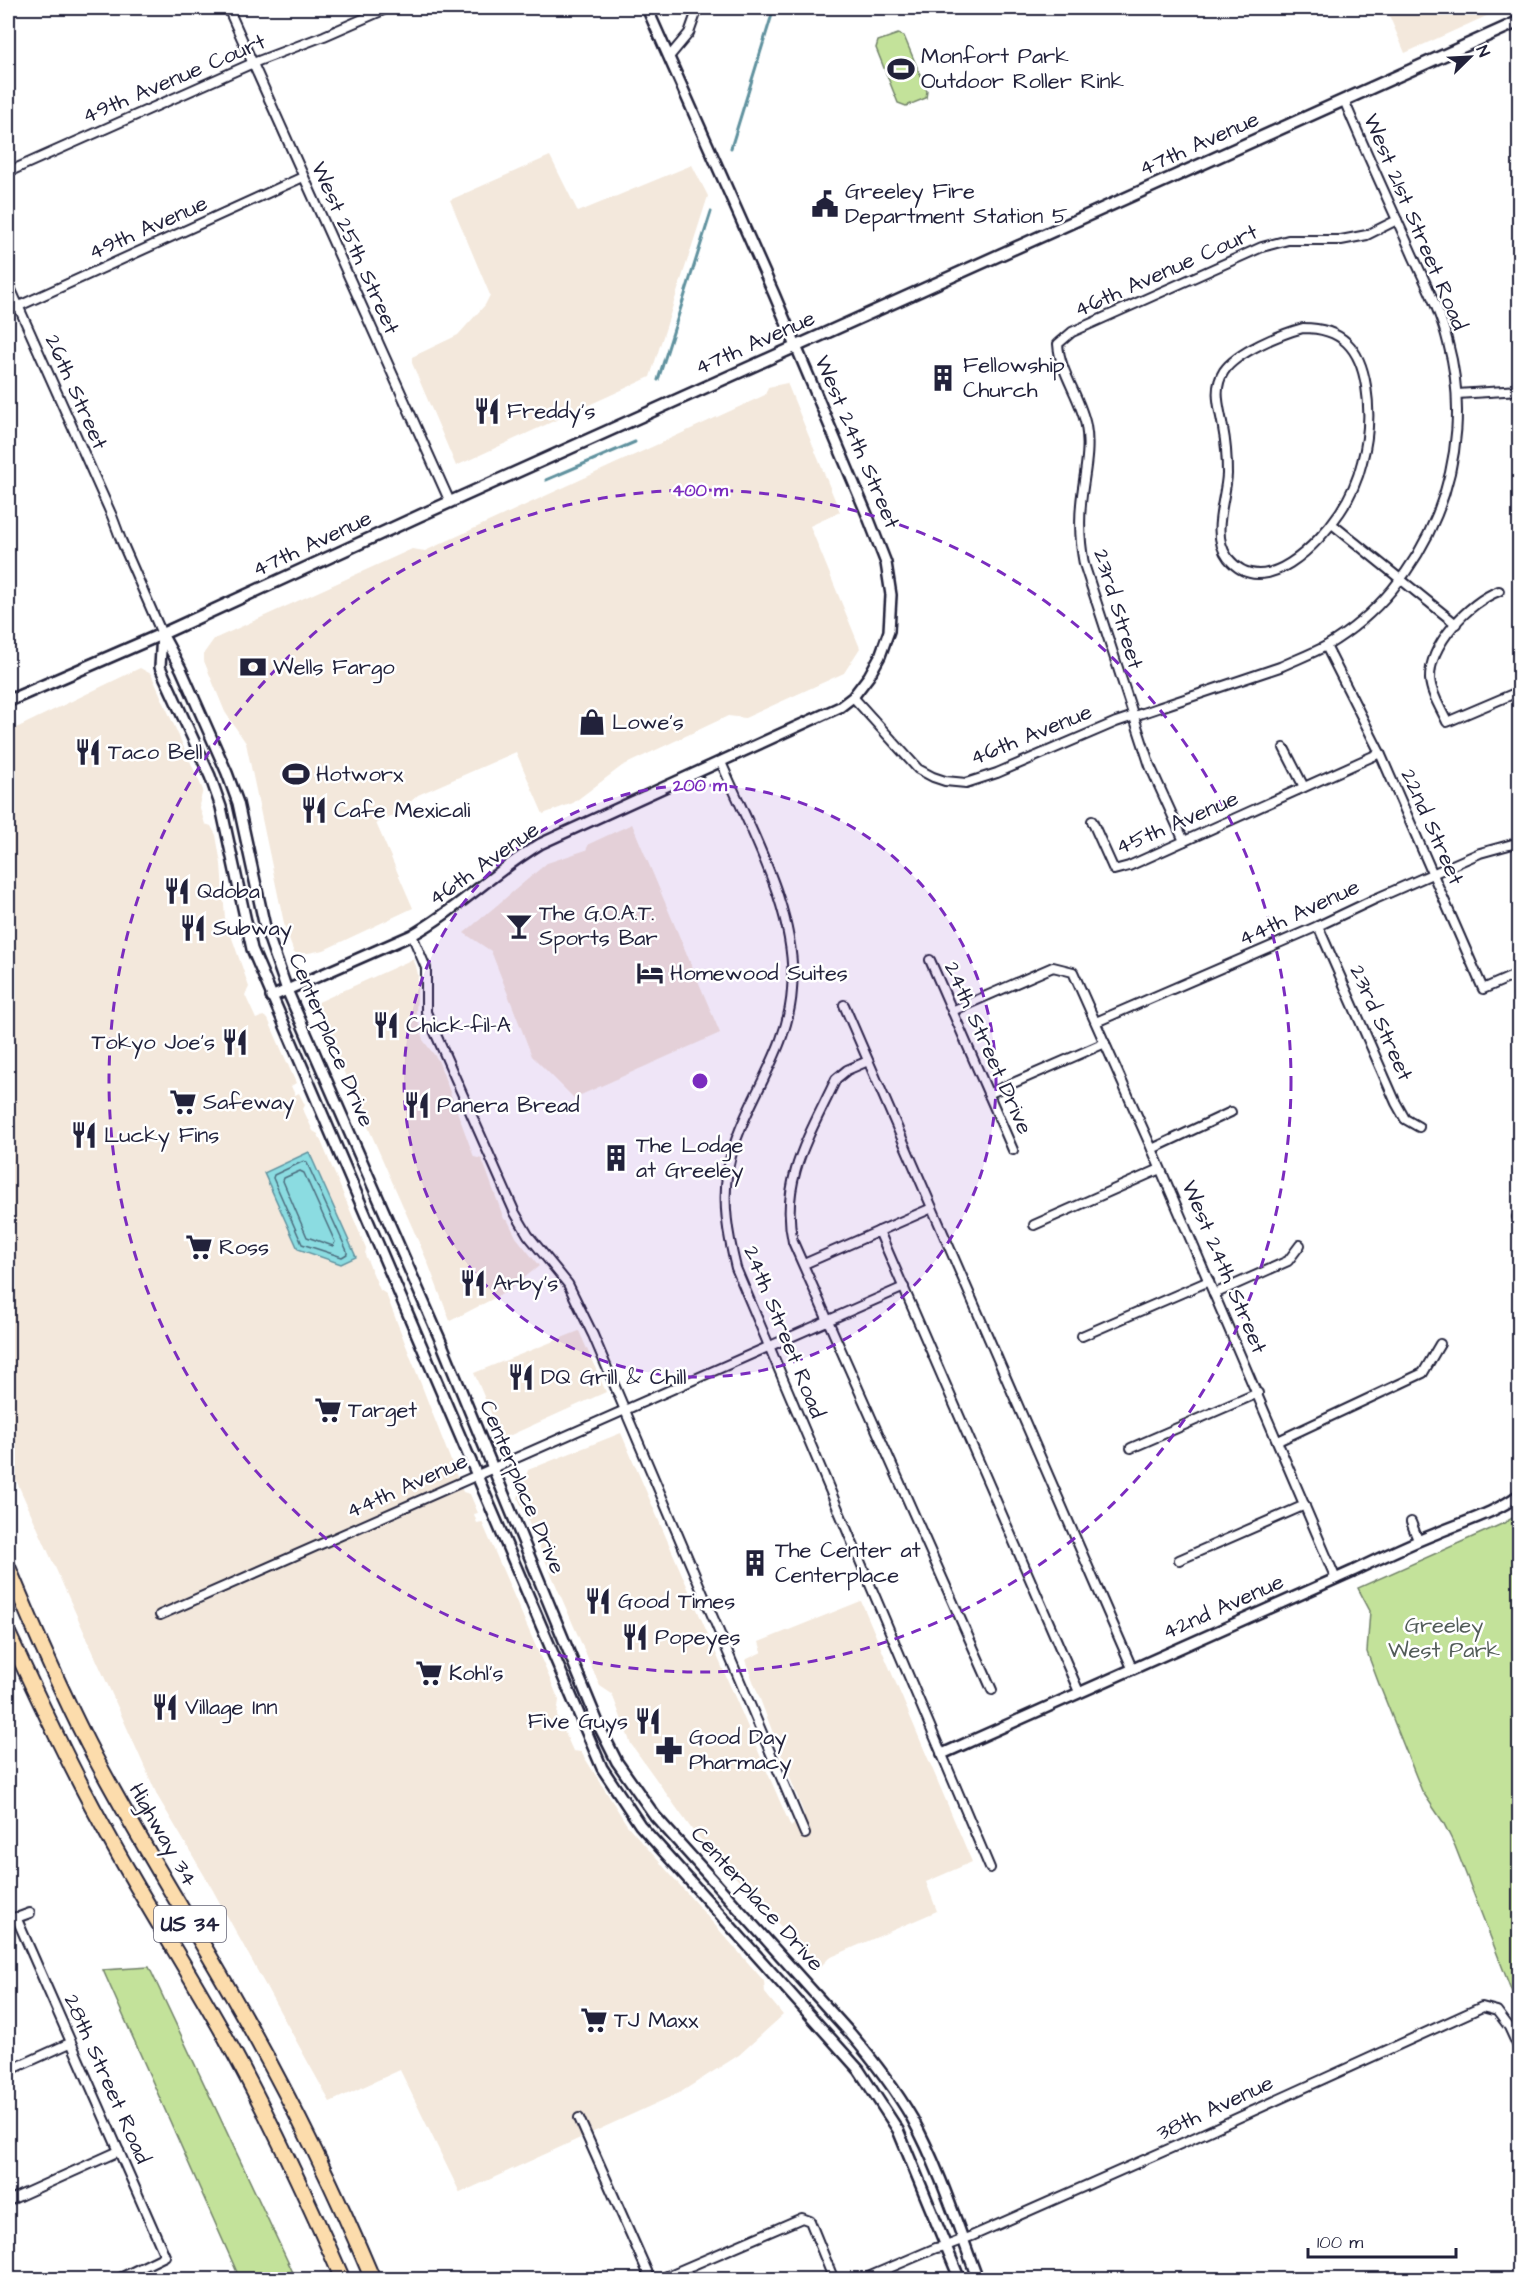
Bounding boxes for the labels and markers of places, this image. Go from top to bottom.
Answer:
place label: Monfort Park Outdoor Roller Rink [921,41,1125,97]
sports icon: Monfort Park Outdoor Roller Rink [886,54,916,84]
place label: Greeley Fire Department Station 5 [845,176,1068,232]
public building icon: Greeley Fire Department Station 5 [810,189,840,219]
place label: Fellowship Church [963,350,1065,406]
building icon: Fellowship Church [928,363,958,393]
restaurant icon: Freddy's [472,396,502,426]
place label: Freddy's [507,396,596,428]
bank icon: Wells Fargo [238,652,268,682]
place label: Wells Fargo [273,652,395,684]
shop icon: Lowe's [577,707,607,737]
place label: Lowe's [612,707,684,738]
restaurant icon: Taco Bell [73,737,103,767]
place label: Taco Bell [108,737,202,768]
sports icon: Hotworx [281,759,311,789]
place label: Hotworx [316,759,404,790]
restaurant icon: Cafe Mexicali [299,795,329,825]
place label: Cafe Mexicali [334,795,470,826]
restaurant icon: Qdoba [162,876,192,906]
place label: Qdoba [197,876,260,907]
place label: The G.O.A.T. Sports Bar [539,898,658,954]
bar icon: The G.O.A.T. Sports Bar [504,911,534,941]
restaurant icon: Subway [178,913,208,943]
place label: Subway [213,913,292,945]
hotel icon: Homewood Suites [635,958,665,988]
place label: Homewood Suites [670,958,848,989]
restaurant icon: Chick-fil-A [371,1010,401,1040]
place label: Chick-fil-A [406,1010,511,1041]
place label: Tokyo Joe's [92,1027,215,1059]
restaurant icon: Tokyo Joe's [220,1027,250,1057]
centre of rings [690,1071,710,1091]
supermarket icon: Safeway [168,1087,198,1117]
place label: Safeway [203,1087,294,1119]
restaurant icon: Panera Bread [402,1090,432,1120]
place label: Panera Bread [437,1090,579,1121]
restaurant icon: Lucky Fins [69,1120,99,1150]
place label: Lucky Fins [104,1120,219,1152]
place label: The Lodge at Greeley [636,1130,744,1187]
building icon: The Lodge at Greeley [601,1143,631,1173]
supermarket icon: Ross [184,1232,214,1262]
place label: Ross [219,1232,269,1263]
restaurant icon: Arby's [458,1268,488,1298]
place label: Arby's [493,1268,558,1300]
restaurant icon: DQ Grill & Chill [506,1362,536,1392]
place label: DQ Grill & Chill [541,1362,686,1393]
supermarket icon: Target [313,1395,343,1425]
place label: Target [348,1395,417,1427]
place label: The Center at Centerplace [775,1535,921,1591]
building icon: The Center at Centerplace [740,1548,770,1578]
restaurant icon: Good Times [583,1586,613,1616]
place label: Good Times [618,1586,735,1617]
restaurant icon: Popeyes [620,1622,650,1652]
place label: Popeyes [655,1622,741,1654]
supermarket icon: Kohl's [414,1658,444,1688]
place label: Kohl's [449,1658,504,1689]
restaurant icon: Village Inn [150,1692,180,1722]
place label: Village Inn [185,1692,278,1724]
place label: Five Guys [528,1706,628,1738]
restaurant icon: Five Guys [633,1706,663,1736]
place label: Good Day Pharmacy [689,1722,792,1779]
pharmacy icon: Good Day Pharmacy [654,1735,684,1765]
supermarket icon: TJ Maxx [579,2005,609,2035]
place label: TJ Maxx [614,2005,699,2036]

